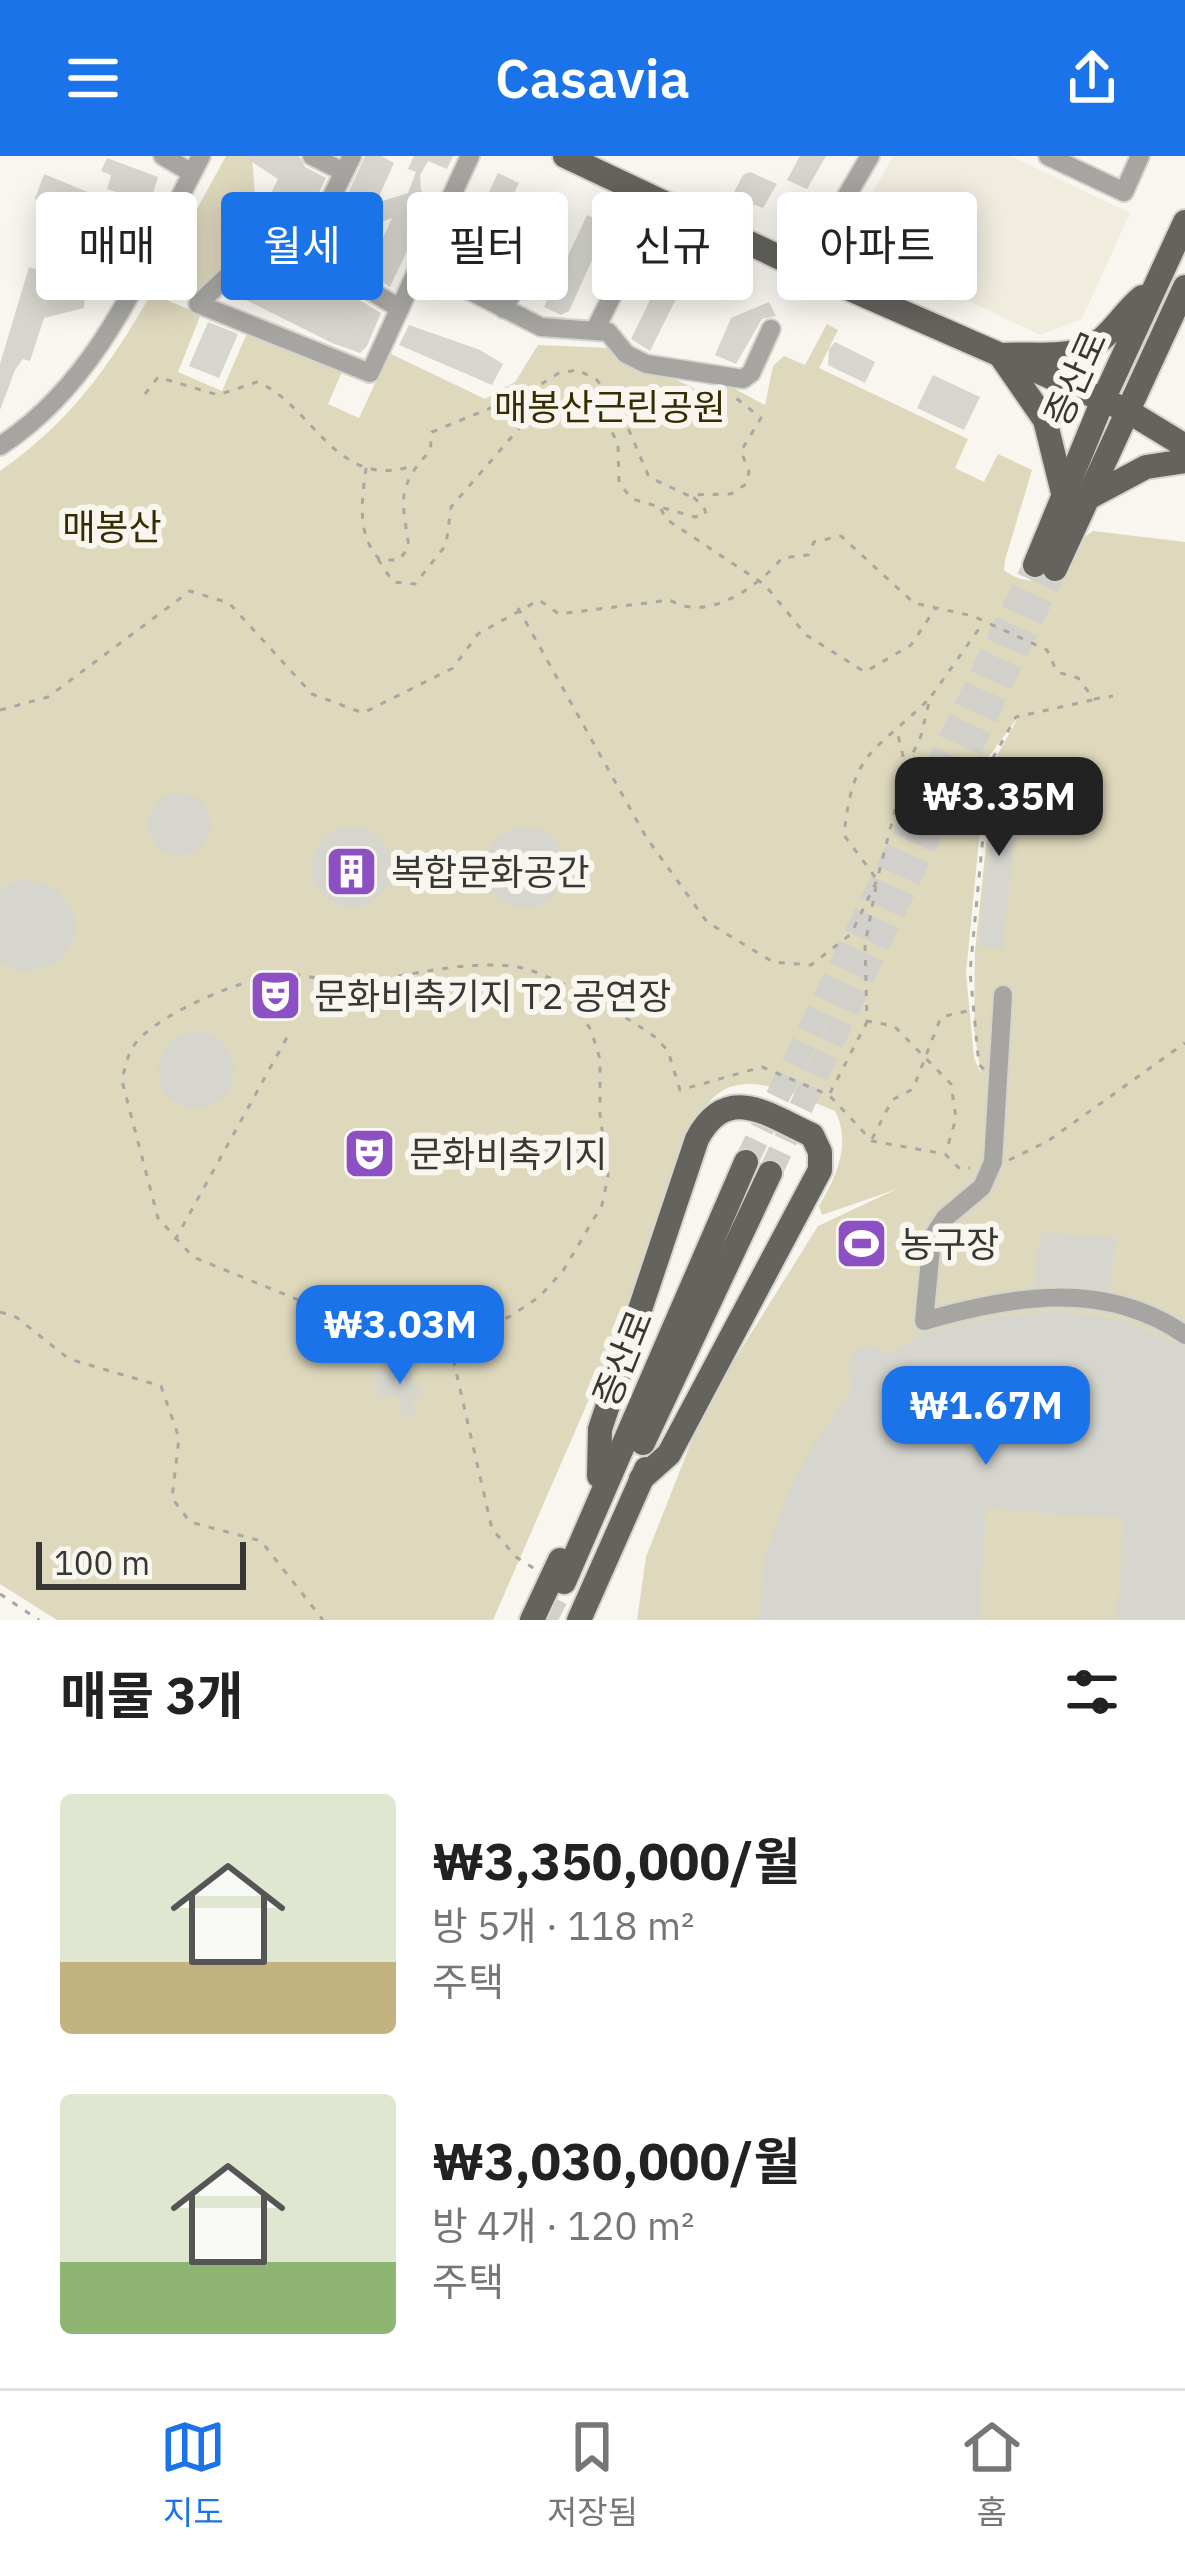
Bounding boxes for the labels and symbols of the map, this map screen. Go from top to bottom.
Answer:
street label: 증산로 [1033,323,1117,433]
park label: 매봉산근린공원 [494,383,726,430]
park label: 매봉산 [62,503,162,550]
pin: ₩3.35M [901,757,1097,859]
building icon: 복합문화공간 [324,843,380,899]
place label: 복합문화공간 [391,848,590,895]
theatre icon: 문화비축기지 T2 공연장 [247,967,303,1023]
place label: 문화비축기지 T2 공연장 [314,972,671,1019]
theatre icon: 문화비축기지 [342,1125,398,1181]
place label: 문화비축기지 [409,1130,608,1177]
sports icon: 농구장 [833,1215,889,1271]
place label: 농구장 [900,1220,999,1267]
pin: ₩3.03M [302,1285,498,1387]
street label: 증산로 [582,1303,662,1413]
pin: ₩1.67M [888,1366,1084,1468]
scale bar [36,1536,246,1589]

